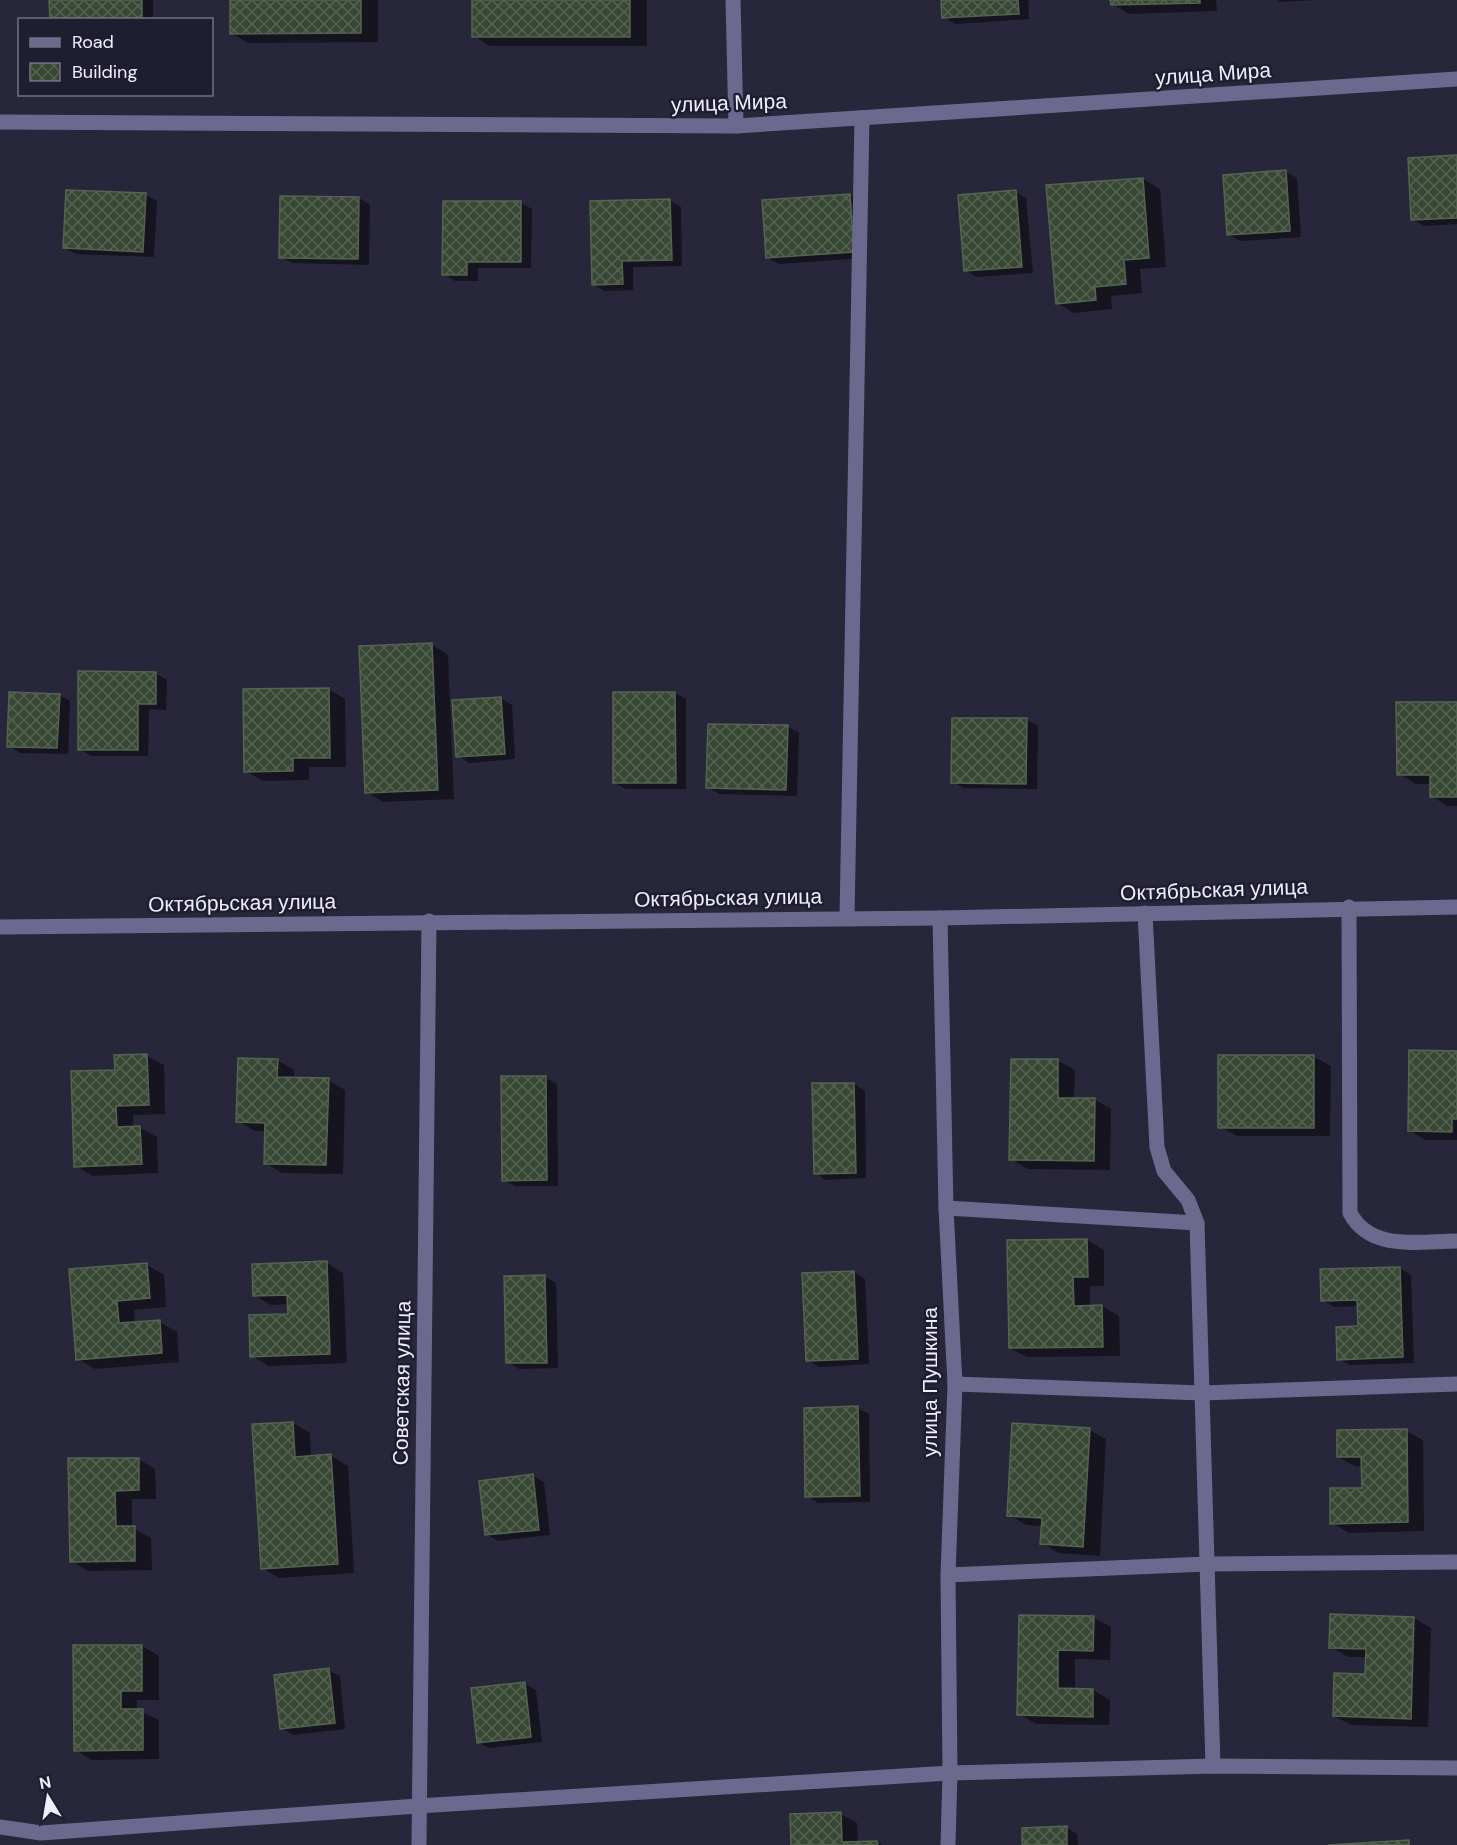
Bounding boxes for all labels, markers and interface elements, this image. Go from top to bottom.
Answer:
legend [18,18,213,96]
text: Road [72,30,114,54]
street label: улица Мира [1154,56,1272,92]
text: Building [72,60,137,84]
street label: улица Мира [671,87,788,119]
street label: Октябрьская улица [1120,873,1309,907]
street label: Октябрьская улица [634,882,823,914]
street label: Октябрьская улица [148,887,337,919]
street label: Советская улица [387,1300,417,1466]
street label: улица Пушкина [916,1307,944,1457]
north arrow [18,1767,78,1827]
text: N [38,1771,53,1794]

